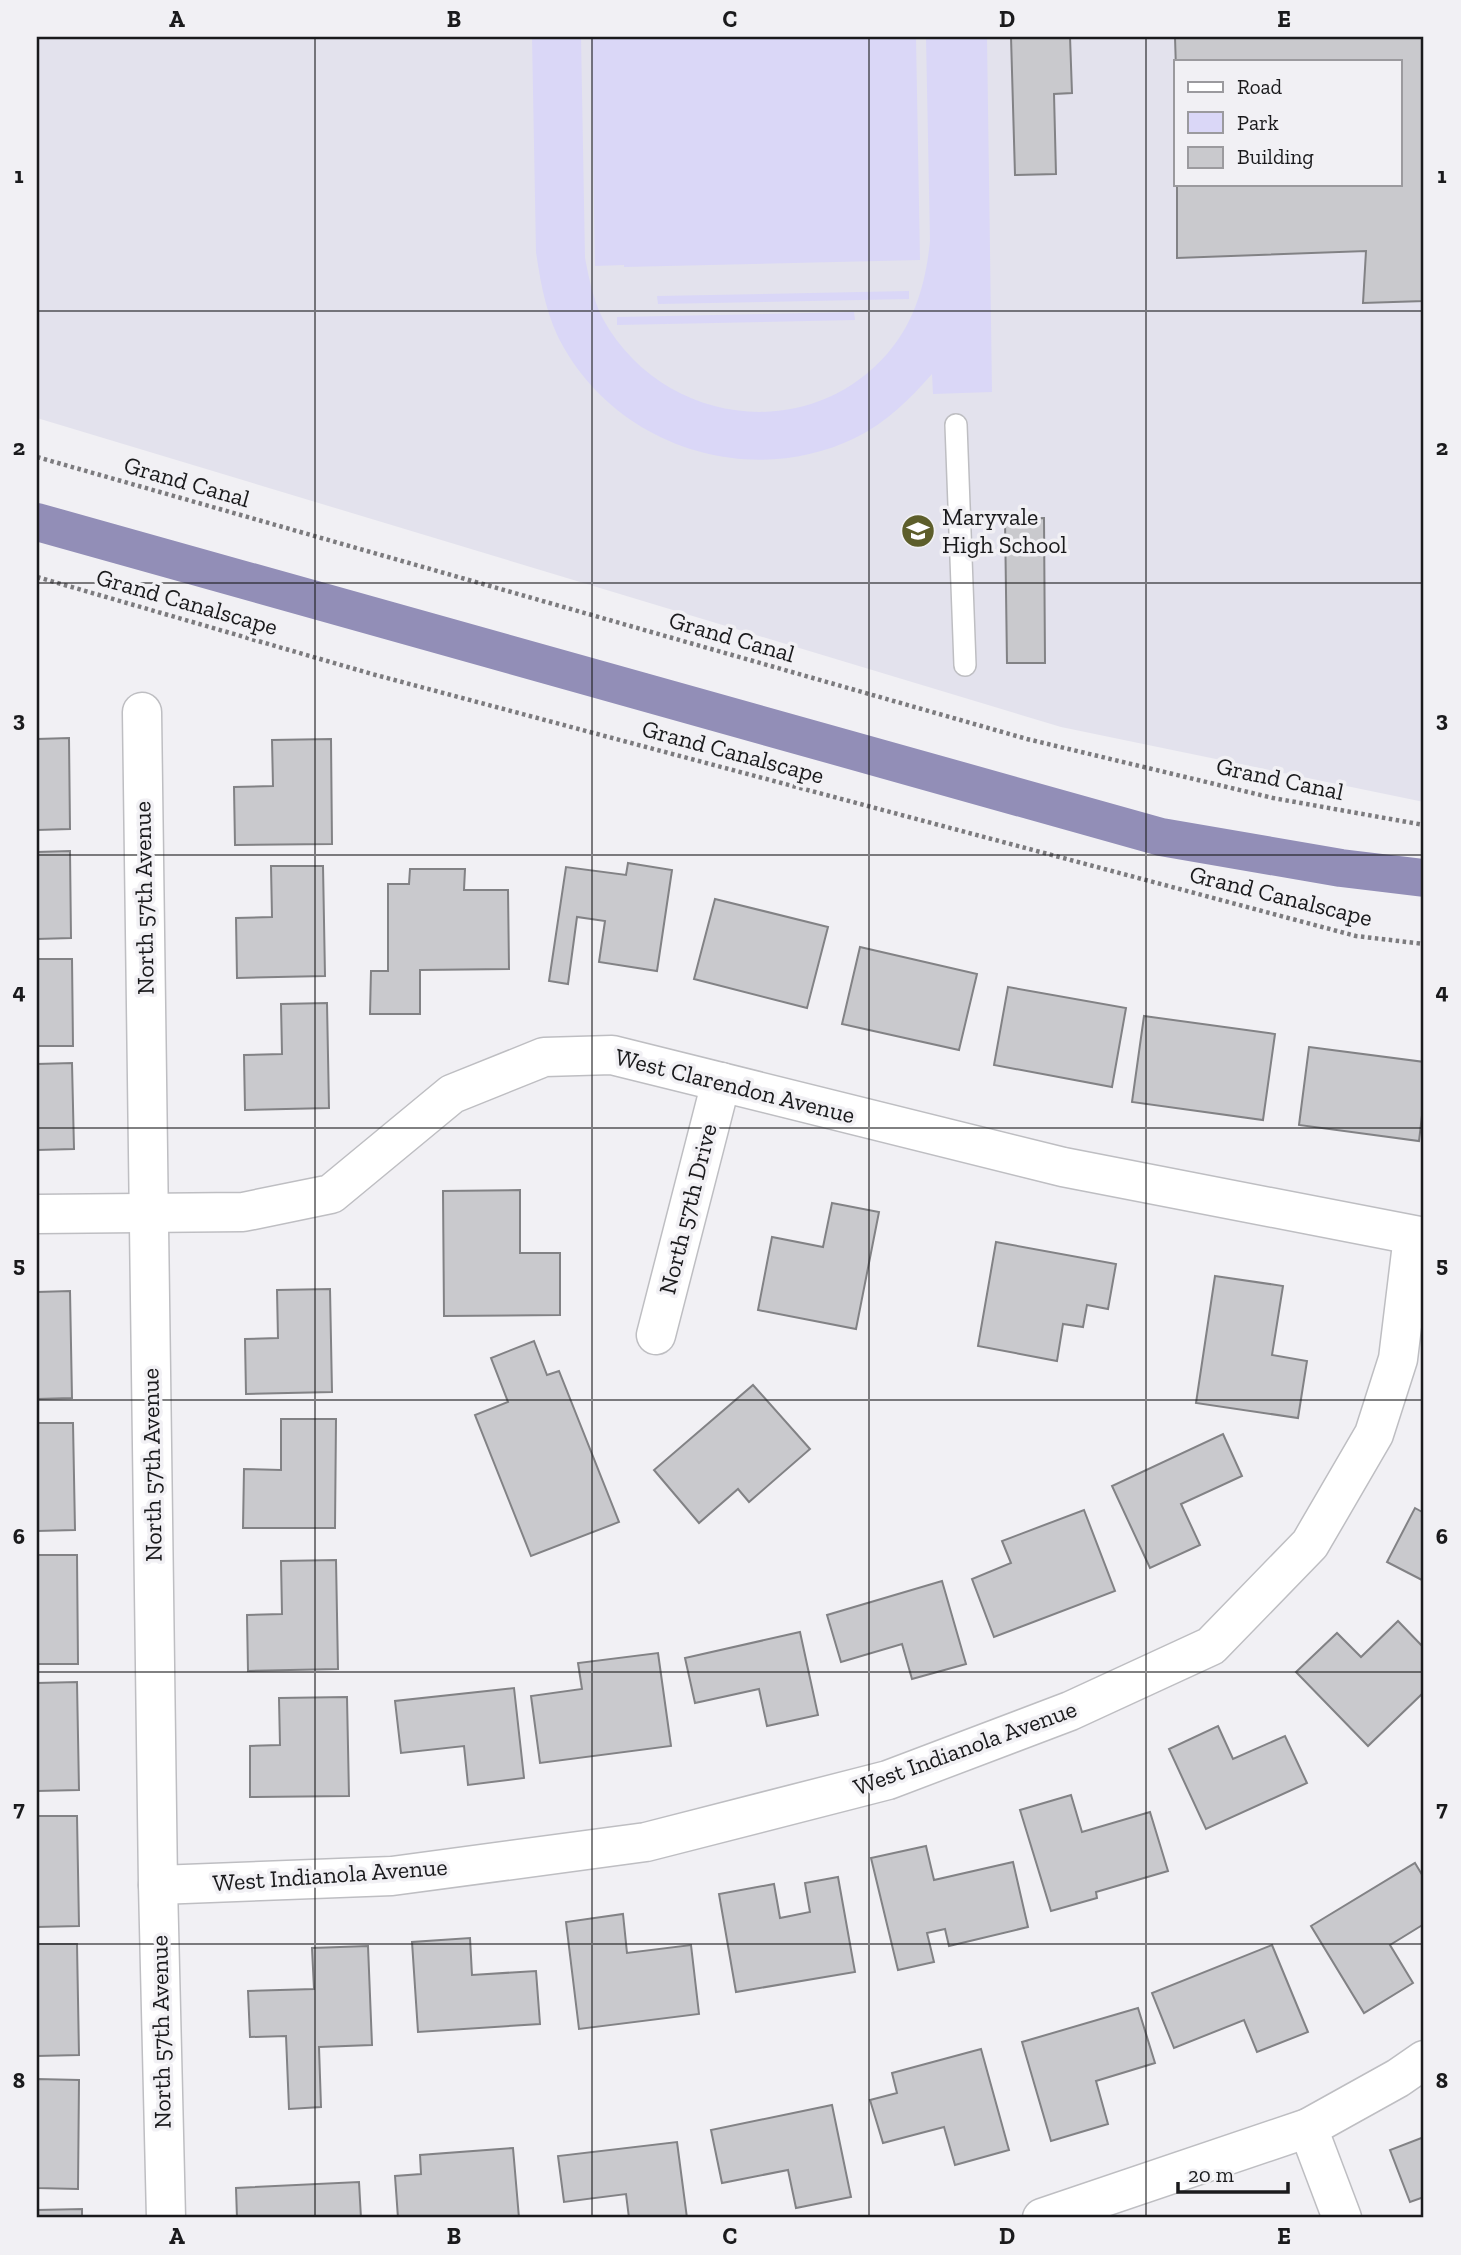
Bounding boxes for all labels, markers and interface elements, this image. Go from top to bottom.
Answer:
text: A [169,5,185,33]
text: B [447,5,461,33]
text: C [723,5,737,33]
text: D [999,5,1015,33]
text: E [1277,5,1291,33]
legend [1174,60,1402,186]
text: Road [1237,74,1283,99]
text: Park [1237,110,1279,135]
text: Building [1237,144,1314,169]
text: 1 [14,161,24,189]
text: 1 [1437,161,1447,189]
text: 2 [13,433,25,461]
text: 2 [1436,433,1448,461]
street label: Grand Canal [121,450,253,513]
place label: Maryvale High School [942,502,1067,559]
school or university icon: Maryvale High School [899,512,937,550]
street label: Grand Canalscape [93,562,281,641]
street label: Grand Canal [666,605,798,668]
text: 3 [13,705,25,733]
text: 3 [1436,705,1448,733]
street label: Grand Canalscape [639,713,827,790]
street label: Grand Canal [1214,751,1346,806]
street label: North 57th Avenue [127,801,160,995]
street label: Grand Canalscape [1187,859,1375,932]
text: 4 [12,977,26,1005]
text: 4 [1435,977,1449,1005]
street label: West Clarendon Avenue [612,1042,858,1129]
street label: North 57th Drive [652,1121,723,1297]
text: 5 [13,1250,25,1278]
text: 5 [1436,1250,1448,1278]
street label: North 57th Avenue [135,1368,168,1562]
text: 6 [13,1522,25,1550]
text: 6 [1436,1522,1448,1550]
street label: West Indianola Avenue [849,1694,1080,1801]
text: 7 [13,1794,25,1822]
text: 7 [1436,1794,1448,1822]
street label: West Indianola Avenue [212,1852,448,1897]
street label: North 57th Avenue [144,1935,177,2129]
text: 8 [13,2066,25,2094]
text: 8 [1436,2066,1448,2094]
scale bar [1178,2150,1288,2194]
text: 20 m [1188,2162,1234,2187]
text: A [169,2222,185,2250]
text: B [447,2222,461,2250]
text: C [723,2222,737,2250]
text: D [999,2222,1015,2250]
text: E [1277,2222,1291,2250]

